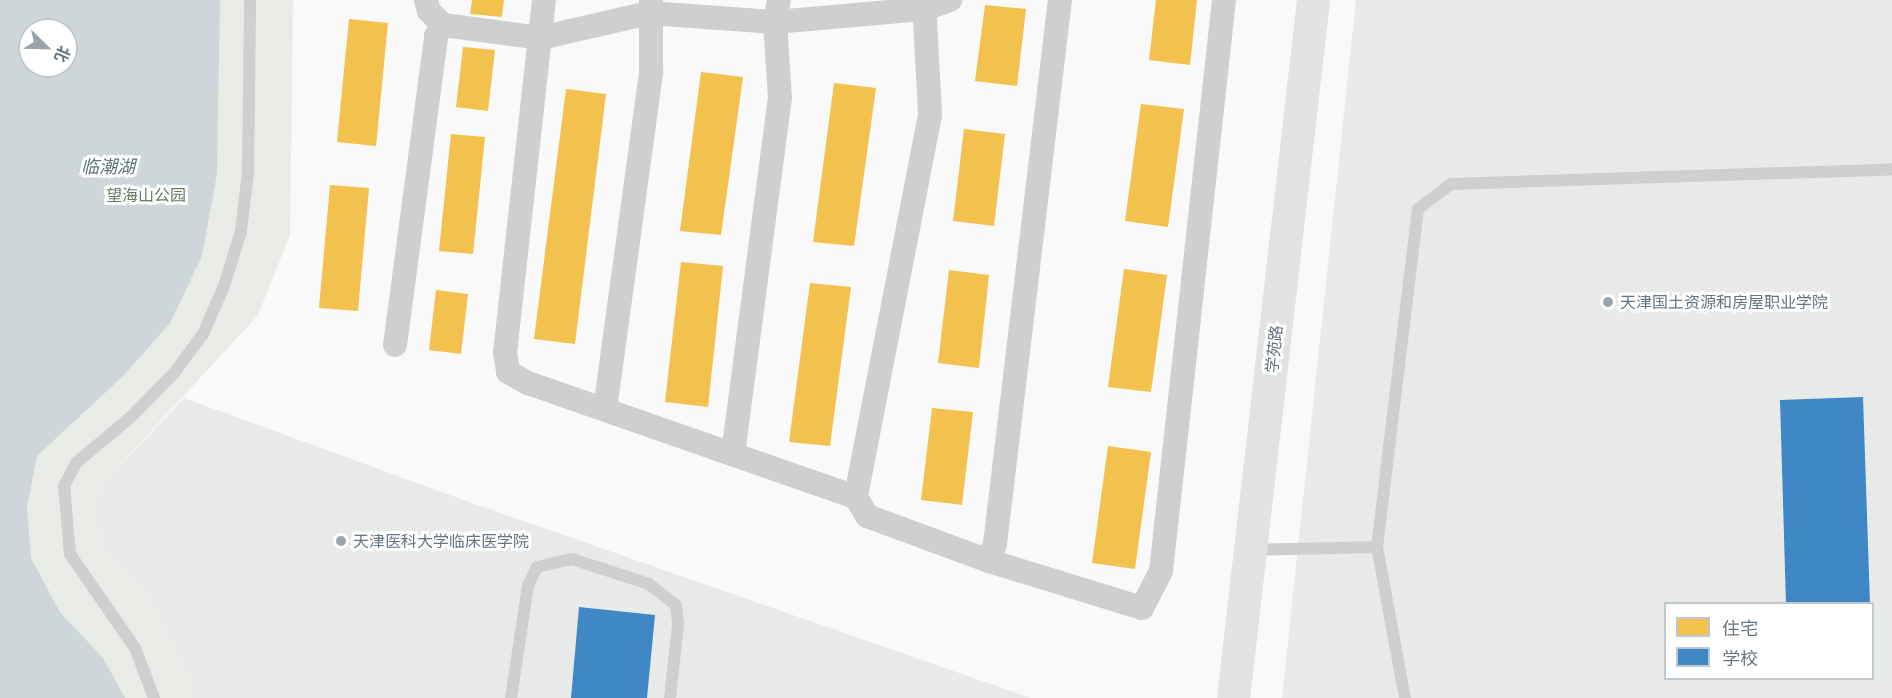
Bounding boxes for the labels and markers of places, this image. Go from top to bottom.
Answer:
place label: 天津国土资源和房屋职业学院 [1620,292,1828,312]
marker: 天津国土资源和房屋职业学院 [1601,295,1615,309]
place label: 天津医科大学临床医学院 [353,531,529,551]
marker: 天津医科大学临床医学院 [334,534,348,548]

